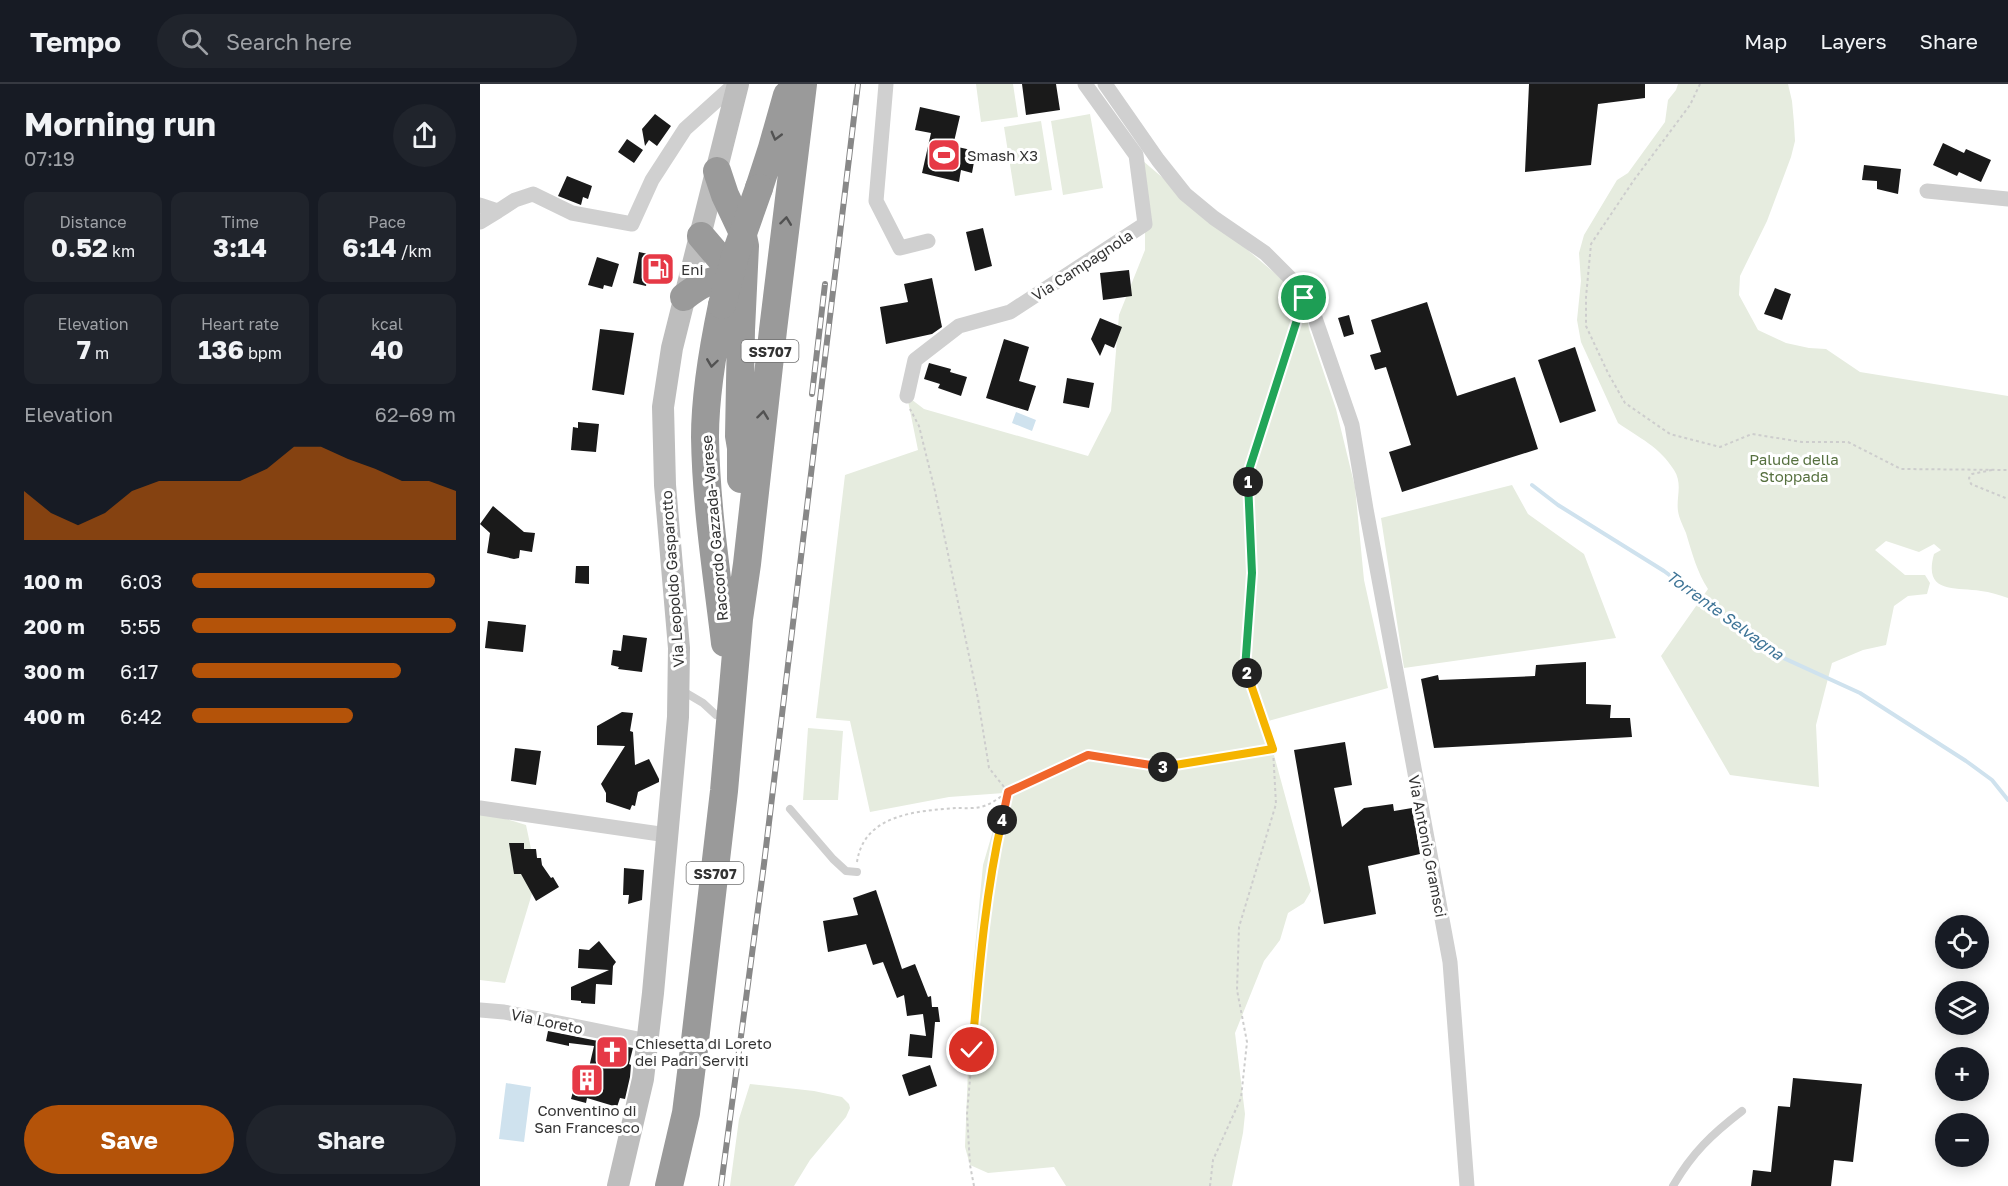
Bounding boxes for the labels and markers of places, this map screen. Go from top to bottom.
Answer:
sports icon: Smash X3 [926,137,962,173]
place label: Smash X3 [967,146,1038,164]
fuel station icon: Eni [640,251,676,287]
place label: Eni [681,260,703,278]
pin [1278,272,1329,323]
pin: 1 [1233,467,1263,497]
pin: 2 [1232,658,1262,688]
pin: 3 [1148,752,1178,782]
pin: 4 [987,805,1017,835]
pin [946,1024,997,1075]
church icon: Chiesetta di Loreto dei Padri Serviti [594,1034,630,1070]
place label: Chiesetta di Loreto dei Padri Serviti [635,1034,772,1069]
building icon: Conventino di San Francesco [569,1062,605,1098]
place label: Conventino di San Francesco [534,1101,640,1136]

